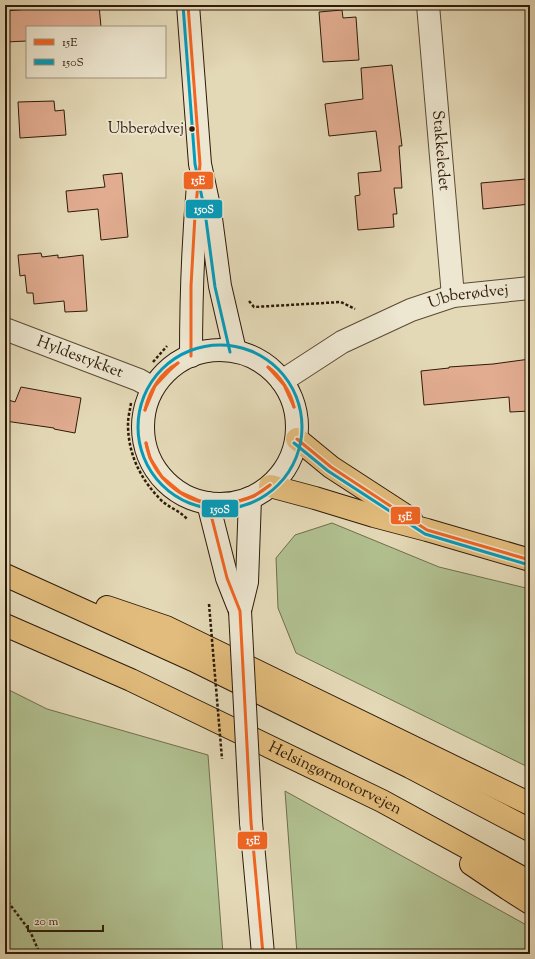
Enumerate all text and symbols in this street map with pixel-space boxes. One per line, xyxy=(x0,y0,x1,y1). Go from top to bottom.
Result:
legend xyxy=(26,26,166,78)
text: 15E xyxy=(62,34,78,52)
text: 150S xyxy=(62,54,84,72)
street label: Stakkeledet xyxy=(426,109,455,192)
place label: Ubberødvej xyxy=(108,119,184,140)
marker: Ubberødvej xyxy=(187,124,197,134)
line badge: 15E xyxy=(183,171,214,190)
text: 15E xyxy=(190,173,205,189)
line badge: 150S xyxy=(185,199,223,219)
text: 150S xyxy=(193,202,214,218)
street label: Ubberødvej xyxy=(425,279,510,315)
street label: Hyldestykket xyxy=(33,331,127,385)
line badge: 150S xyxy=(201,499,239,518)
text: 150S xyxy=(209,502,230,518)
line badge: 15E xyxy=(390,506,421,525)
text: 15E xyxy=(397,509,412,525)
street label: Helsingørmotorvejen xyxy=(264,736,406,821)
line badge: 15E xyxy=(237,831,268,850)
text: 15E xyxy=(245,833,260,849)
scale bar xyxy=(28,907,103,933)
text: 20 m xyxy=(34,913,59,931)

